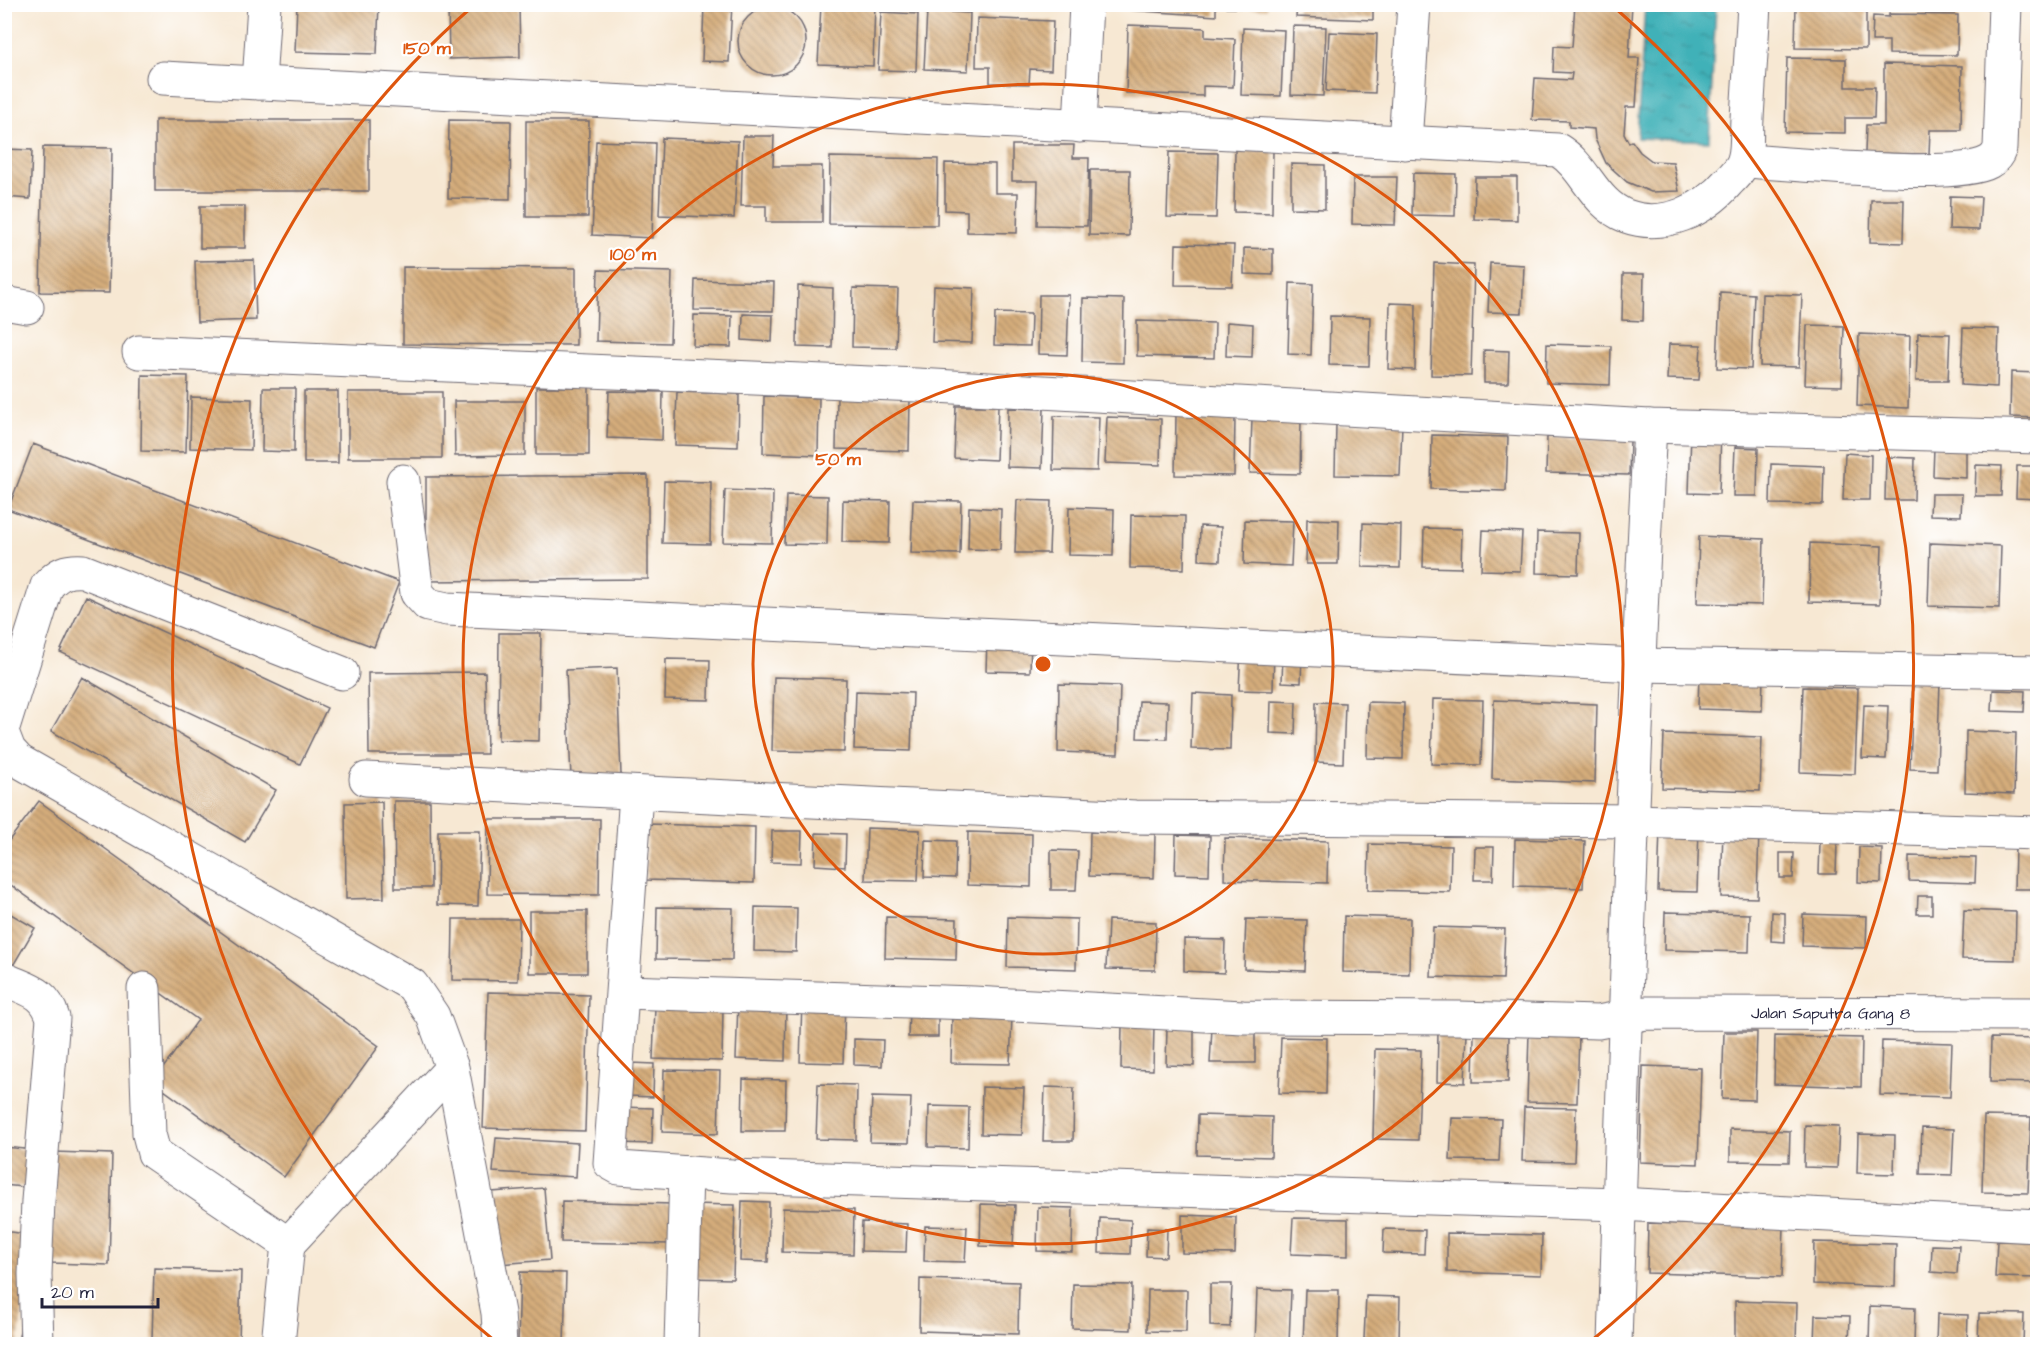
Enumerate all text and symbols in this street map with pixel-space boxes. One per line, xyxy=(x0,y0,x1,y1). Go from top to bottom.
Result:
text: 150 m xyxy=(403,36,452,61)
text: 100 m xyxy=(610,242,657,267)
text: 50 m xyxy=(815,447,862,472)
centre of rings xyxy=(1033,654,1053,674)
street label: Jalan Saputra Gang 8 xyxy=(1751,1002,1910,1026)
scale bar xyxy=(42,1271,158,1309)
text: 20 m xyxy=(51,1280,94,1305)

